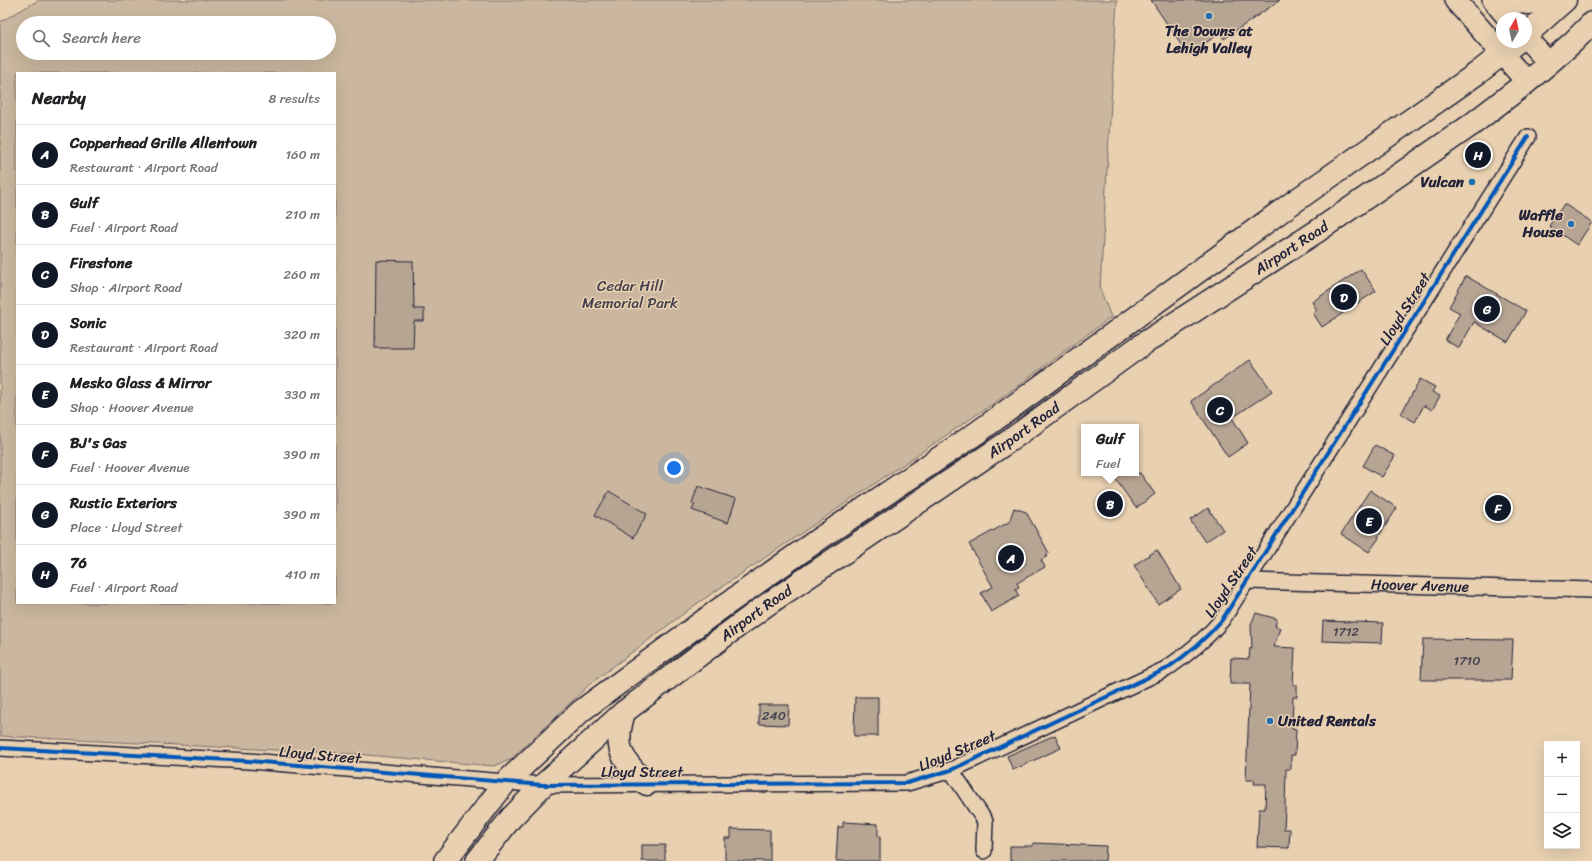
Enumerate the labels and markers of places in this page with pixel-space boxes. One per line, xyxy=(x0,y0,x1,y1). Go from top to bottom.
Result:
marker: The Downs at Lehigh Valley xyxy=(1204,11,1214,21)
place label: The Downs at Lehigh Valley xyxy=(1165,18,1253,61)
pin: H xyxy=(1465,140,1491,170)
place label: Vulcan xyxy=(1421,169,1465,195)
marker: Vulcan xyxy=(1467,177,1477,187)
place label: Waffle House xyxy=(1519,202,1564,245)
marker: Waffle House xyxy=(1566,219,1576,229)
pin: D xyxy=(1331,282,1357,312)
pin: G xyxy=(1474,294,1500,324)
pin: C xyxy=(1207,395,1233,425)
pin: B xyxy=(1097,489,1123,519)
pin: F xyxy=(1485,493,1511,523)
pin: E xyxy=(1356,506,1382,536)
pin: A xyxy=(998,543,1024,573)
place label: United Rentals xyxy=(1278,708,1377,734)
marker: United Rentals xyxy=(1265,716,1275,726)

